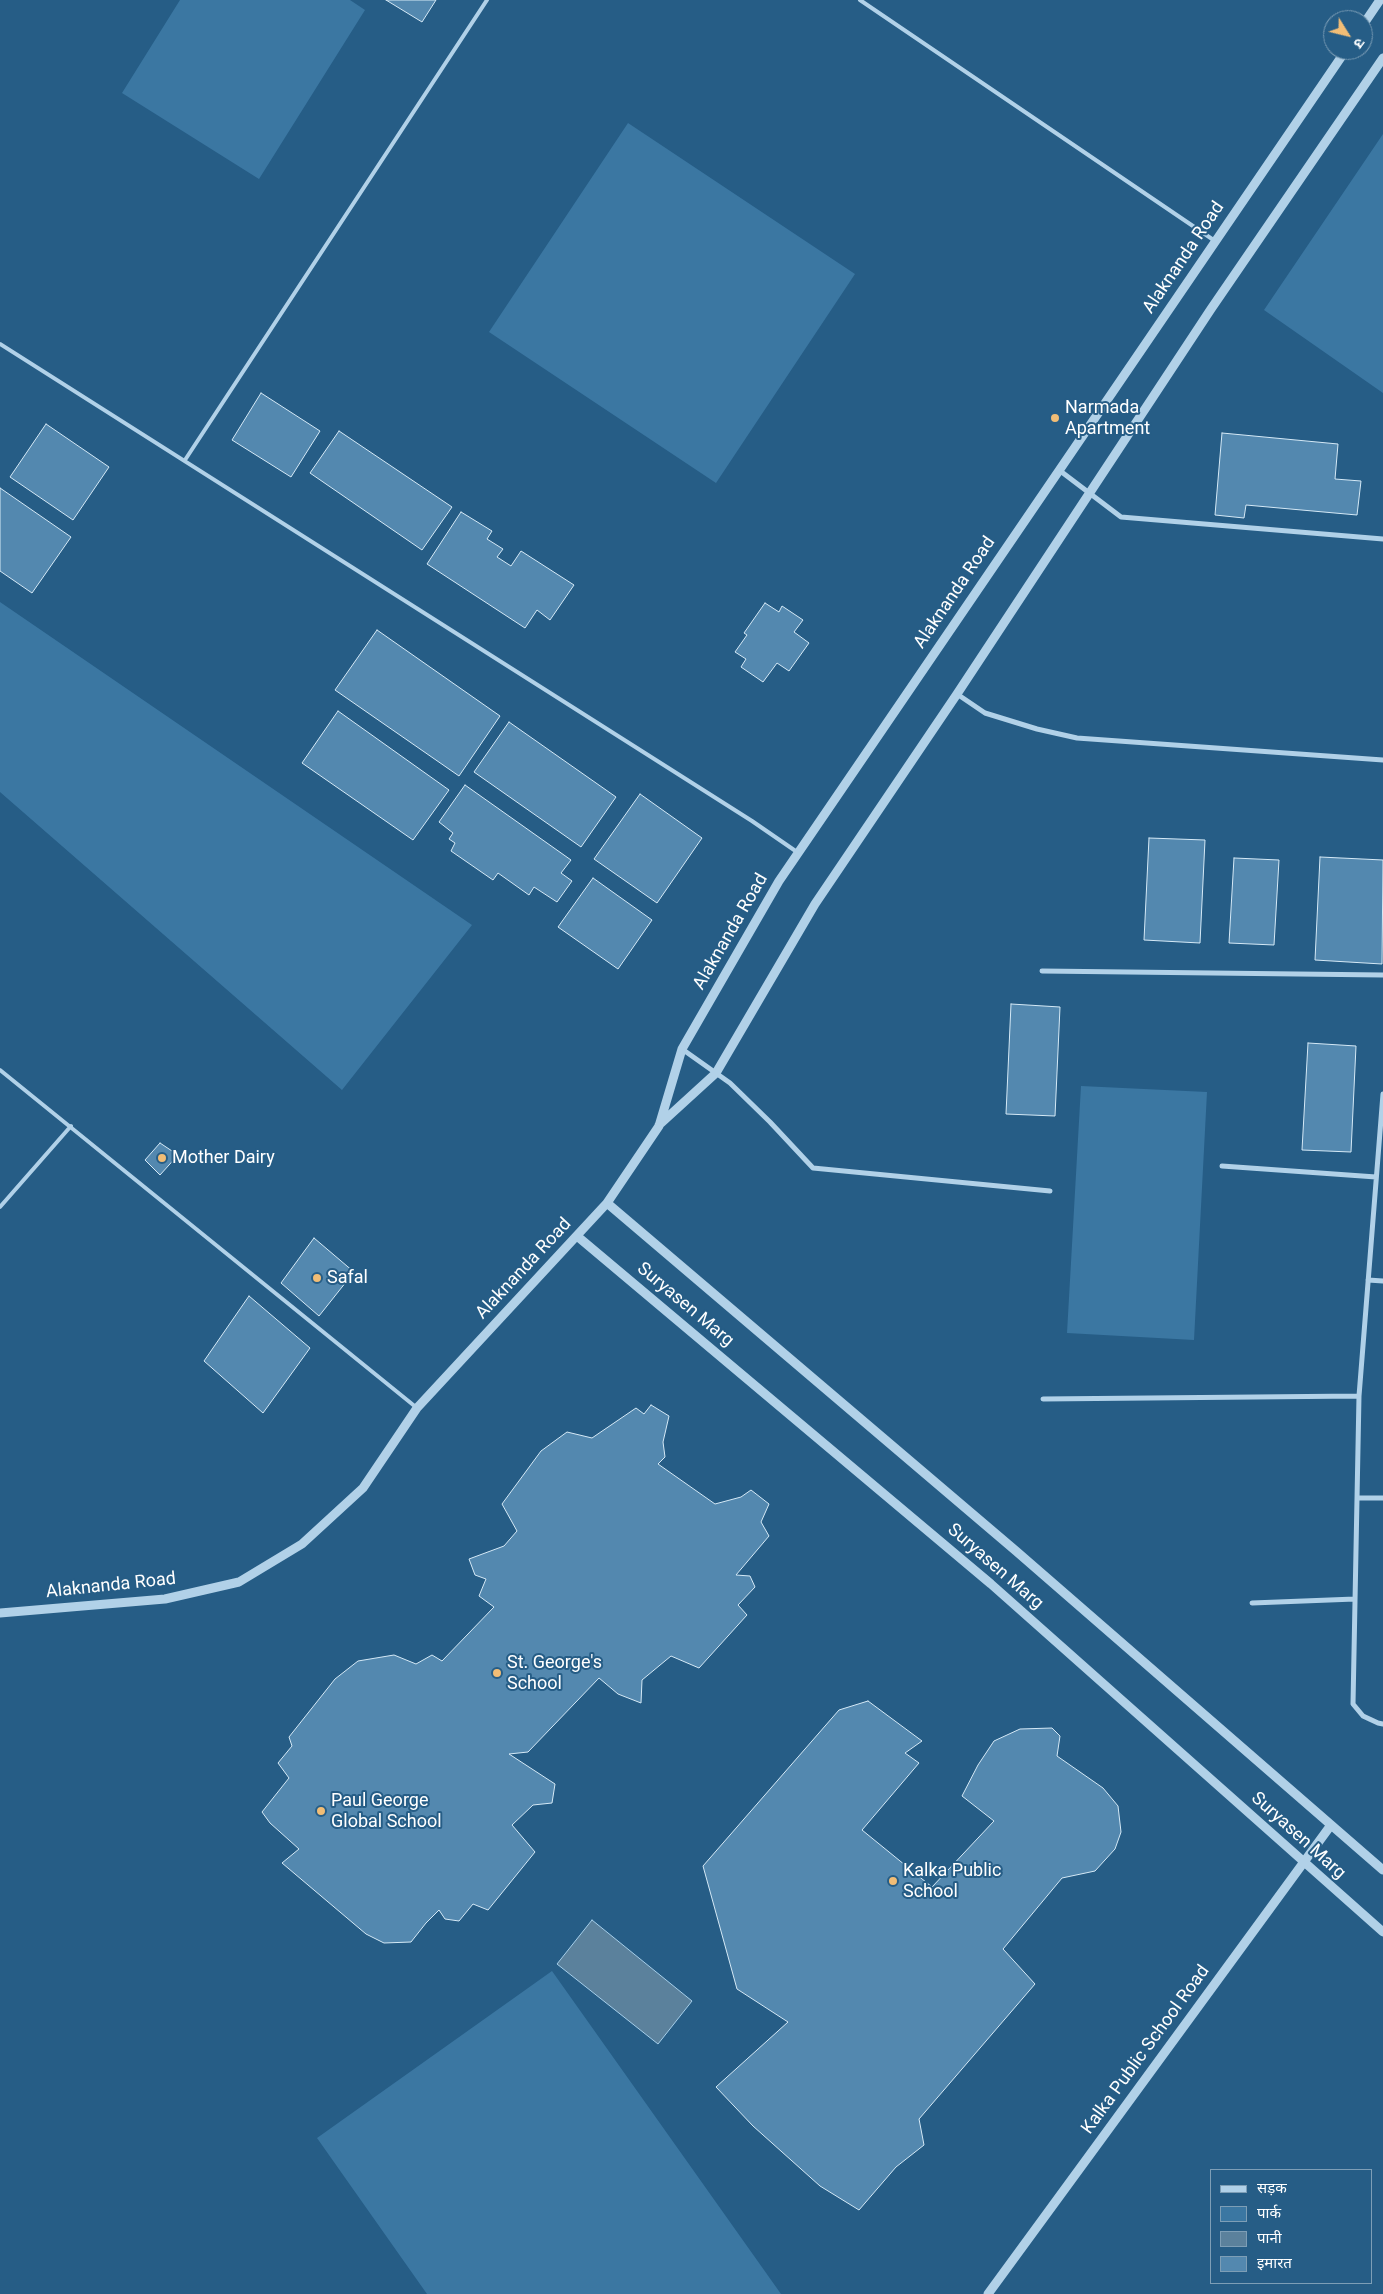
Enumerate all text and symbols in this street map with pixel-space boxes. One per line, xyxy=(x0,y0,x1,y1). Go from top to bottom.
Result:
north arrow xyxy=(1323,10,1373,60)
text: उ xyxy=(1350,35,1368,51)
street label: Alaknanda Road xyxy=(1139,198,1229,318)
place label: Narmada Apartment xyxy=(1065,397,1150,439)
marker: Narmada Apartment xyxy=(1049,412,1061,424)
street label: Alaknanda Road xyxy=(910,533,1000,653)
street label: Alaknanda Road xyxy=(689,870,773,994)
place label: Mother Dairy xyxy=(172,1147,275,1169)
marker: Mother Dairy xyxy=(156,1152,168,1164)
street label: Alaknanda Road xyxy=(472,1214,576,1324)
street label: Suryasen Marg xyxy=(632,1258,738,1352)
place label: Safal xyxy=(327,1267,368,1289)
marker: Safal xyxy=(311,1272,323,1284)
street label: Suryasen Marg xyxy=(943,1520,1047,1614)
street label: Alaknanda Road xyxy=(45,1568,177,1604)
place label: St. George's School xyxy=(507,1652,602,1695)
marker: St. George's School xyxy=(491,1667,503,1679)
street label: Suryasen Marg xyxy=(1246,1788,1350,1884)
place label: Paul George Global School xyxy=(331,1790,442,1832)
marker: Paul George Global School xyxy=(315,1805,327,1817)
place label: Kalka Public School xyxy=(903,1860,1001,1902)
marker: Kalka Public School xyxy=(887,1875,899,1887)
street label: Kalka Public School Road xyxy=(1077,1961,1215,2139)
legend xyxy=(1210,2169,1373,2284)
text: सड़क xyxy=(1257,2179,1287,2197)
text: पार्क xyxy=(1257,2204,1281,2222)
text: पानी xyxy=(1257,2229,1282,2247)
text: इमारत xyxy=(1257,2254,1292,2272)

